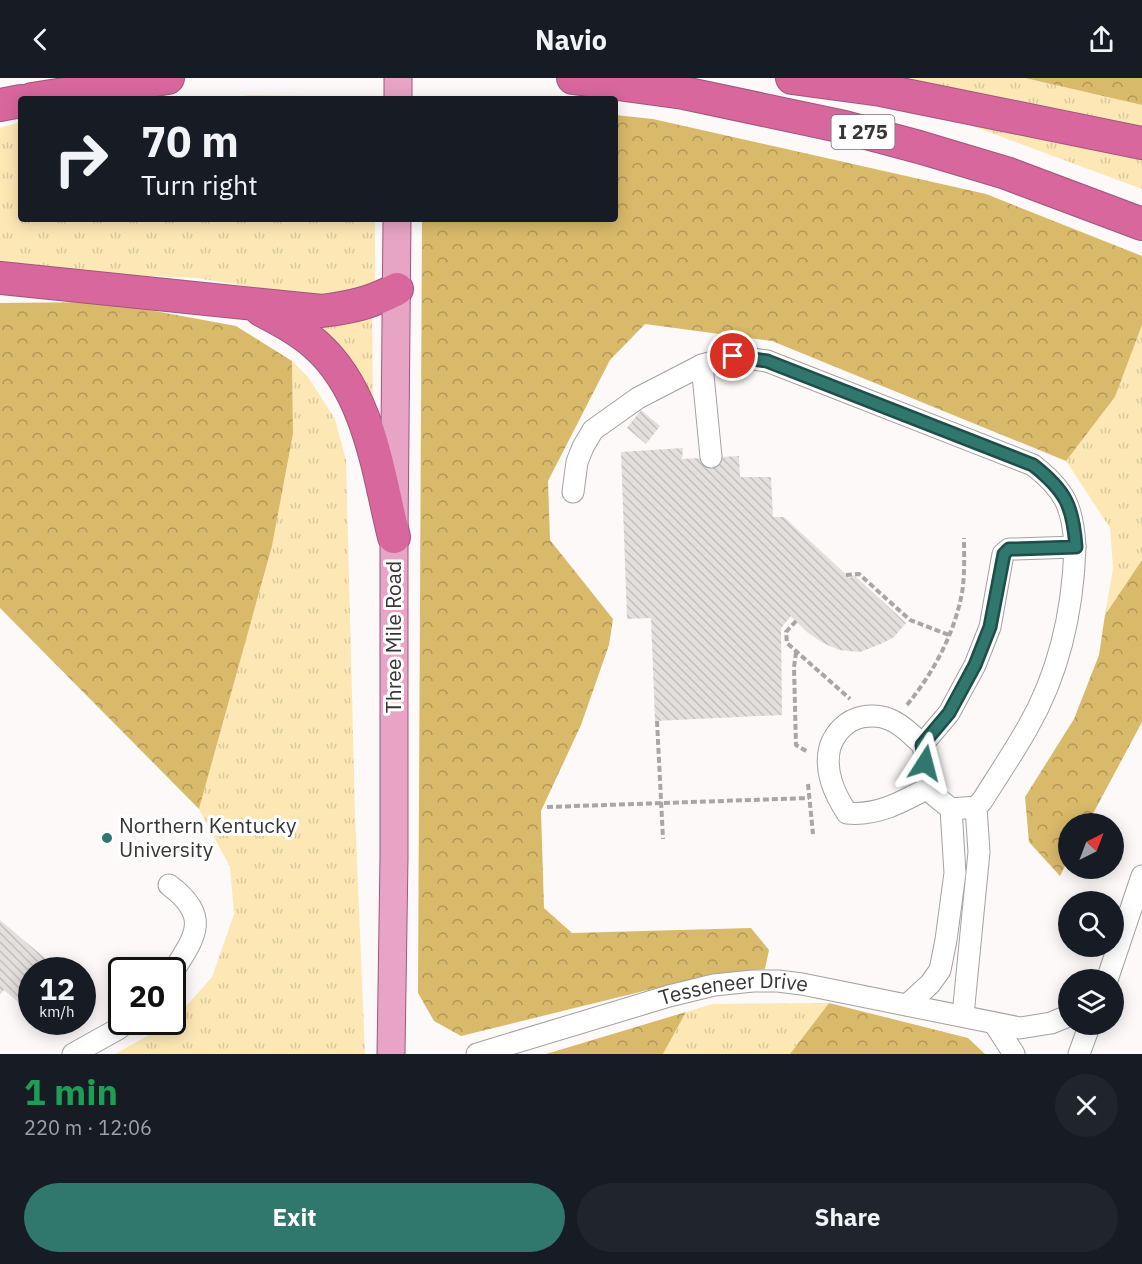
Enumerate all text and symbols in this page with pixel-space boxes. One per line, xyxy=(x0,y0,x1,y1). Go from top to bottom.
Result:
text: Navio xyxy=(535,22,607,57)
icon: back xyxy=(24,23,57,56)
icon: share xyxy=(1085,23,1118,56)
text: 70 m xyxy=(141,114,239,169)
road number: I 275 xyxy=(832,115,894,149)
icon: right xyxy=(42,120,120,198)
text: Turn right xyxy=(141,167,258,202)
pin xyxy=(707,330,758,381)
icon: arrive xyxy=(716,339,749,372)
street label: Three Mile Road xyxy=(379,561,407,713)
position arrow xyxy=(893,731,957,795)
place label: Northern Kentucky University xyxy=(119,811,297,863)
north arrow xyxy=(1058,813,1124,879)
map controls xyxy=(1058,813,1124,1035)
marker: Northern Kentucky University xyxy=(100,831,114,845)
button: search xyxy=(1058,891,1124,957)
speed limit sign: 20 xyxy=(108,957,186,1035)
street label: Tesseneer Drive xyxy=(655,966,811,1011)
text: 12 xyxy=(39,969,75,1008)
button: layers xyxy=(1058,969,1124,1035)
text: km/h xyxy=(39,1002,75,1021)
text: 1 min xyxy=(24,1068,118,1115)
button: close xyxy=(1055,1074,1118,1137)
text: 220 m · 12:06 xyxy=(24,1114,152,1141)
button: Exit xyxy=(24,1183,565,1252)
button: Share xyxy=(577,1183,1118,1252)

